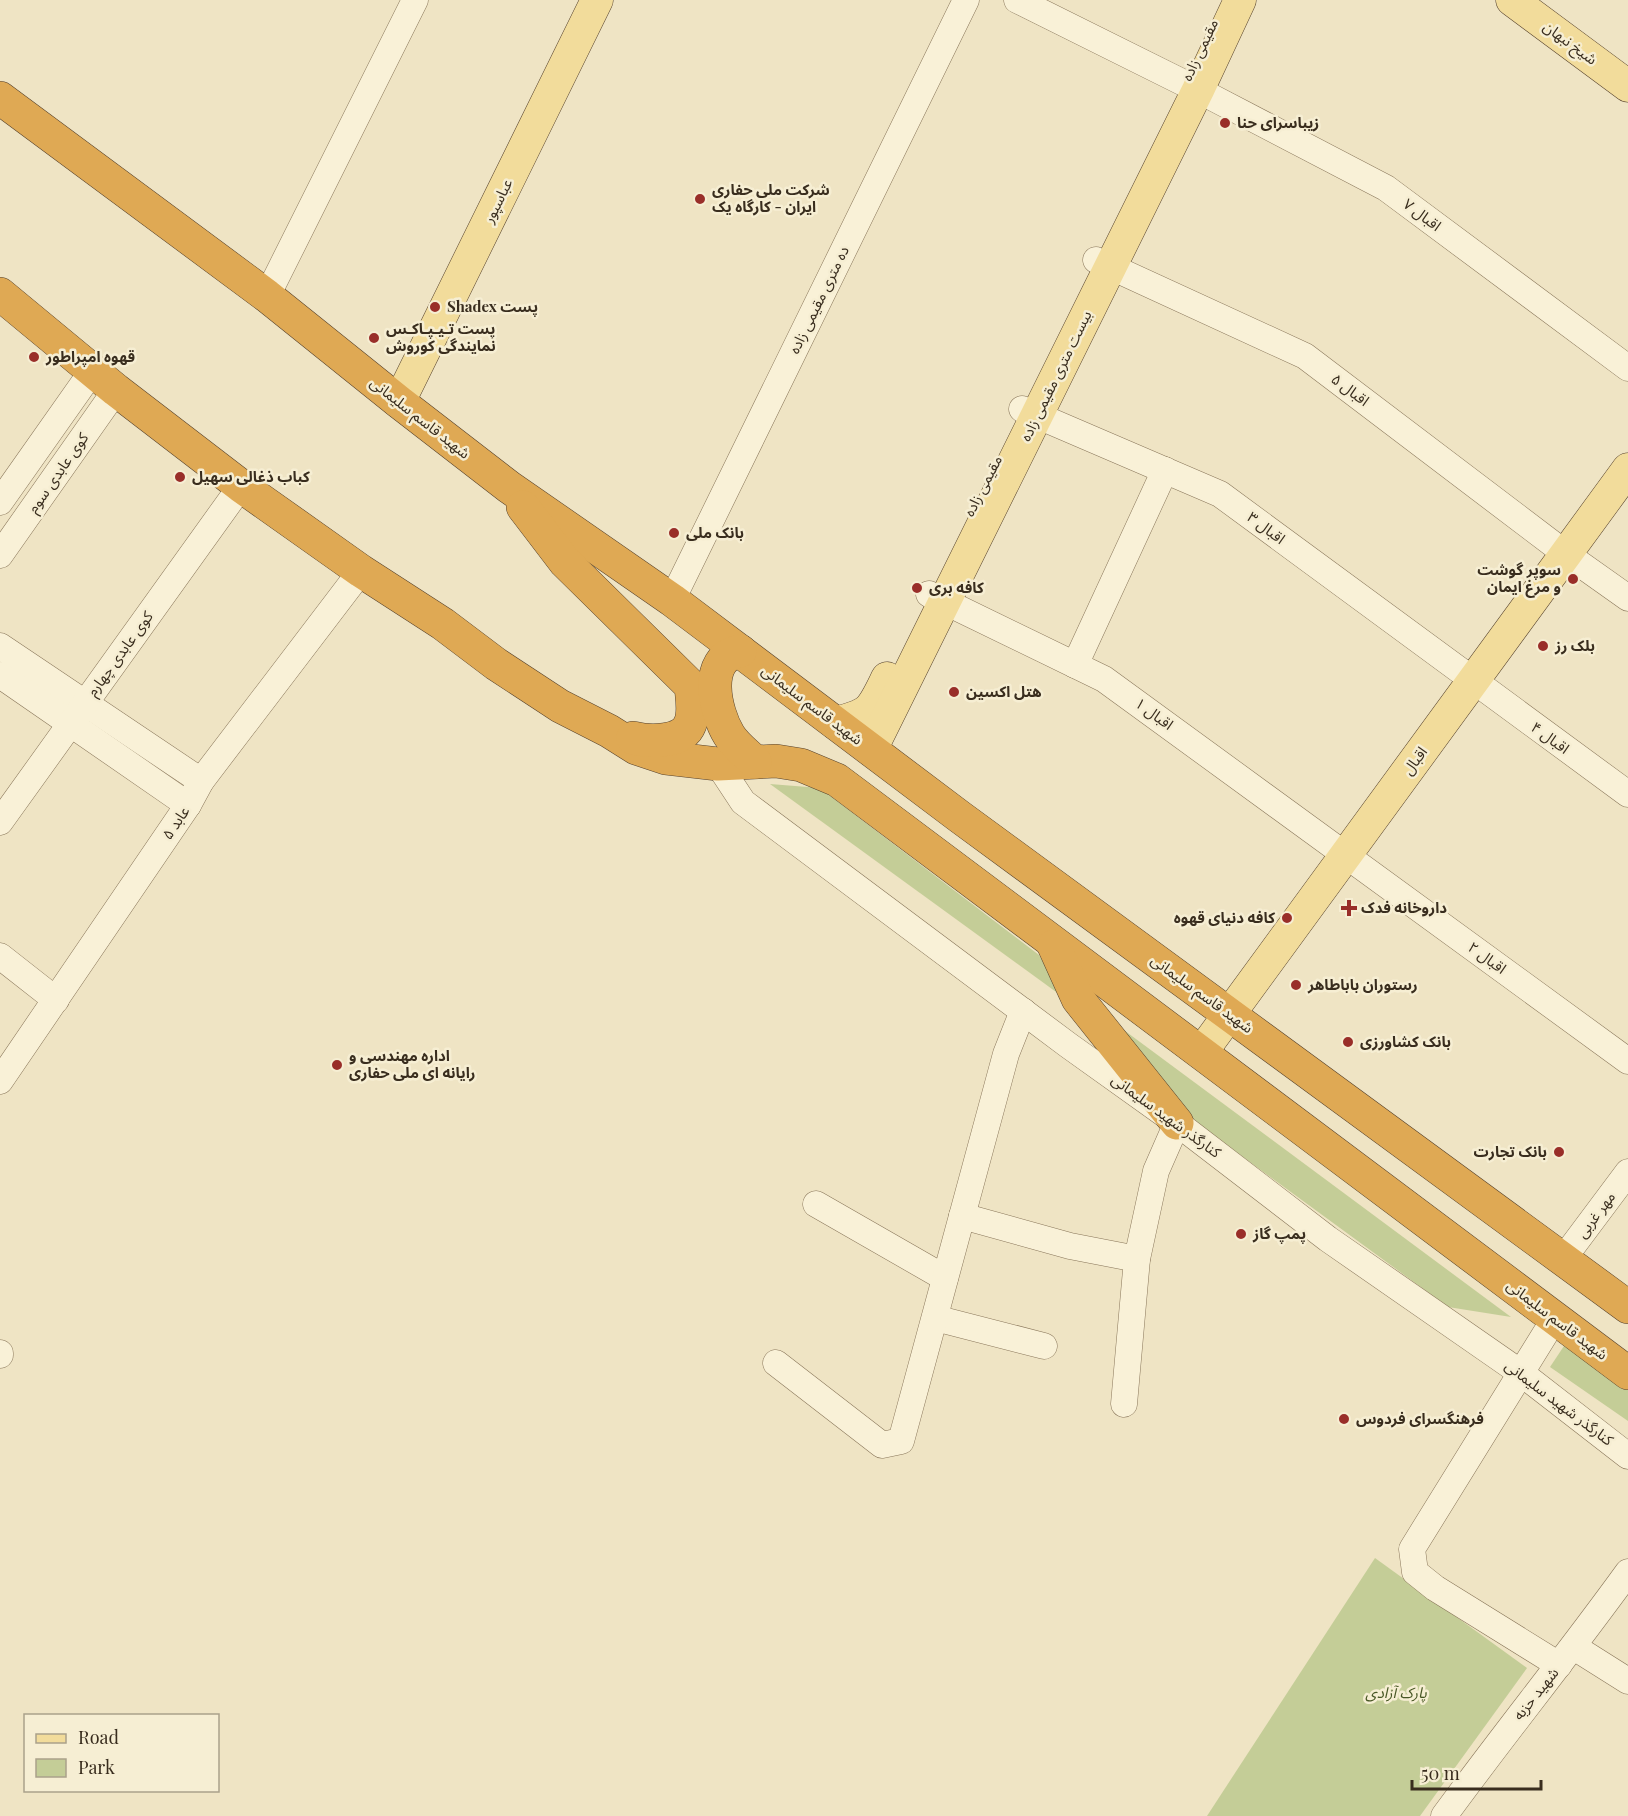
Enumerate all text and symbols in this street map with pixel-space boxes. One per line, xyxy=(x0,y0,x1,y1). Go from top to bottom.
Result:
street label: مقیمی زاده xyxy=(1176,15,1222,84)
street label: شیخ نبهان xyxy=(1538,16,1602,71)
place label: زیباسرای حنا xyxy=(1237,112,1319,132)
marker: زیباسرای حنا xyxy=(1218,116,1232,130)
street label: عباسپور xyxy=(477,175,518,227)
place label: شرکت ملی حفاری ایران - کارگاه یک xyxy=(712,179,830,216)
marker: شرکت ملی حفاری ایران - کارگاه یک xyxy=(693,192,707,206)
street label: اقبال ۷ xyxy=(1400,193,1446,235)
street label: ده متری مقیمی زاده xyxy=(783,242,853,357)
place label: Shadex پست xyxy=(447,296,538,317)
marker: Shadex پست xyxy=(428,300,442,314)
street label: بیست متری مقیمی زاده xyxy=(1015,307,1096,444)
place label: پست تـیـپـاکـس نمایندگی کوروش xyxy=(386,318,496,355)
marker: پست تـیـپـاکـس نمایندگی کوروش xyxy=(367,331,381,345)
place label: قهوه امپراطور xyxy=(45,346,135,367)
marker: قهوه امپراطور xyxy=(27,350,41,364)
street label: اقبال ۵ xyxy=(1328,368,1374,410)
street label: شهید قاسم سلیمانی xyxy=(365,372,475,464)
street label: کوی عابدی سوم xyxy=(22,428,94,518)
street label: مقیمی زاده xyxy=(958,451,1006,520)
place label: کباب ذغالی سهیل xyxy=(192,466,310,486)
marker: کباب ذغالی سهیل xyxy=(173,470,187,484)
street label: اقبال ۳ xyxy=(1244,506,1290,548)
place label: بانک ملی xyxy=(686,522,744,542)
marker: بانک ملی xyxy=(667,526,681,540)
place label: سوپر گوشت و مرغ ایمان xyxy=(1477,559,1561,598)
marker: سوپر گوشت و مرغ ایمان xyxy=(1566,572,1580,586)
place label: کافه بری xyxy=(929,577,984,597)
marker: کافه بری xyxy=(910,581,924,595)
street label: کوی عابدی چهارم xyxy=(82,606,159,701)
place label: بلک رز xyxy=(1554,635,1595,655)
marker: بلک رز xyxy=(1536,639,1550,653)
street label: شهید قاسم سلیمانی xyxy=(757,660,867,751)
place label: هتل اکسین xyxy=(966,681,1042,701)
marker: هتل اکسین xyxy=(947,685,961,699)
street label: اقبال ۱ xyxy=(1131,693,1178,734)
street label: اقبال ۴ xyxy=(1527,717,1574,758)
street label: اقبال xyxy=(1397,742,1431,779)
street label: عابد ۵ xyxy=(157,801,194,843)
place label: داروخانه فدک xyxy=(1361,897,1447,917)
marker: داروخانه فدک xyxy=(1342,901,1356,915)
place label: کافه دنیای قهوه xyxy=(1174,907,1275,927)
marker: کافه دنیای قهوه xyxy=(1280,911,1294,925)
street label: اقبال ۲ xyxy=(1464,937,1511,978)
street label: شهید قاسم سلیمانی xyxy=(1146,949,1258,1039)
place label: رستوران باباطاهر xyxy=(1307,974,1418,994)
marker: رستوران باباطاهر xyxy=(1289,978,1303,992)
place label: بانک کشاورزی xyxy=(1360,1031,1451,1051)
marker: بانک کشاورزی xyxy=(1341,1035,1355,1049)
place label: اداره مهندسی و رایانه ای ملی حفاری xyxy=(349,1045,475,1082)
marker: اداره مهندسی و رایانه ای ملی حفاری xyxy=(330,1058,344,1072)
street label: کنارگذر شهید سلیمانی xyxy=(1108,1069,1226,1162)
place label: بانک تجارت xyxy=(1473,1141,1547,1161)
marker: بانک تجارت xyxy=(1552,1145,1566,1159)
street label: مهر غربی xyxy=(1571,1187,1619,1242)
place label: پمپ گاز xyxy=(1252,1223,1306,1244)
marker: پمپ گاز xyxy=(1234,1227,1248,1241)
street label: شهید قاسم سلیمانی xyxy=(1502,1275,1612,1366)
street label: کنارگذر شهید سلیمانی xyxy=(1501,1355,1618,1450)
place label: فرهنگسرای فردوس xyxy=(1356,1408,1484,1428)
marker: فرهنگسرای فردوس xyxy=(1337,1412,1351,1426)
street label: شهید حزبه xyxy=(1508,1663,1563,1724)
park label: پارک آزادی xyxy=(1365,1682,1427,1703)
legend xyxy=(24,1714,219,1792)
text: Road xyxy=(78,1725,119,1749)
scale bar xyxy=(1412,1753,1541,1791)
text: Park xyxy=(78,1755,115,1779)
text: 50 m xyxy=(1421,1761,1460,1785)

